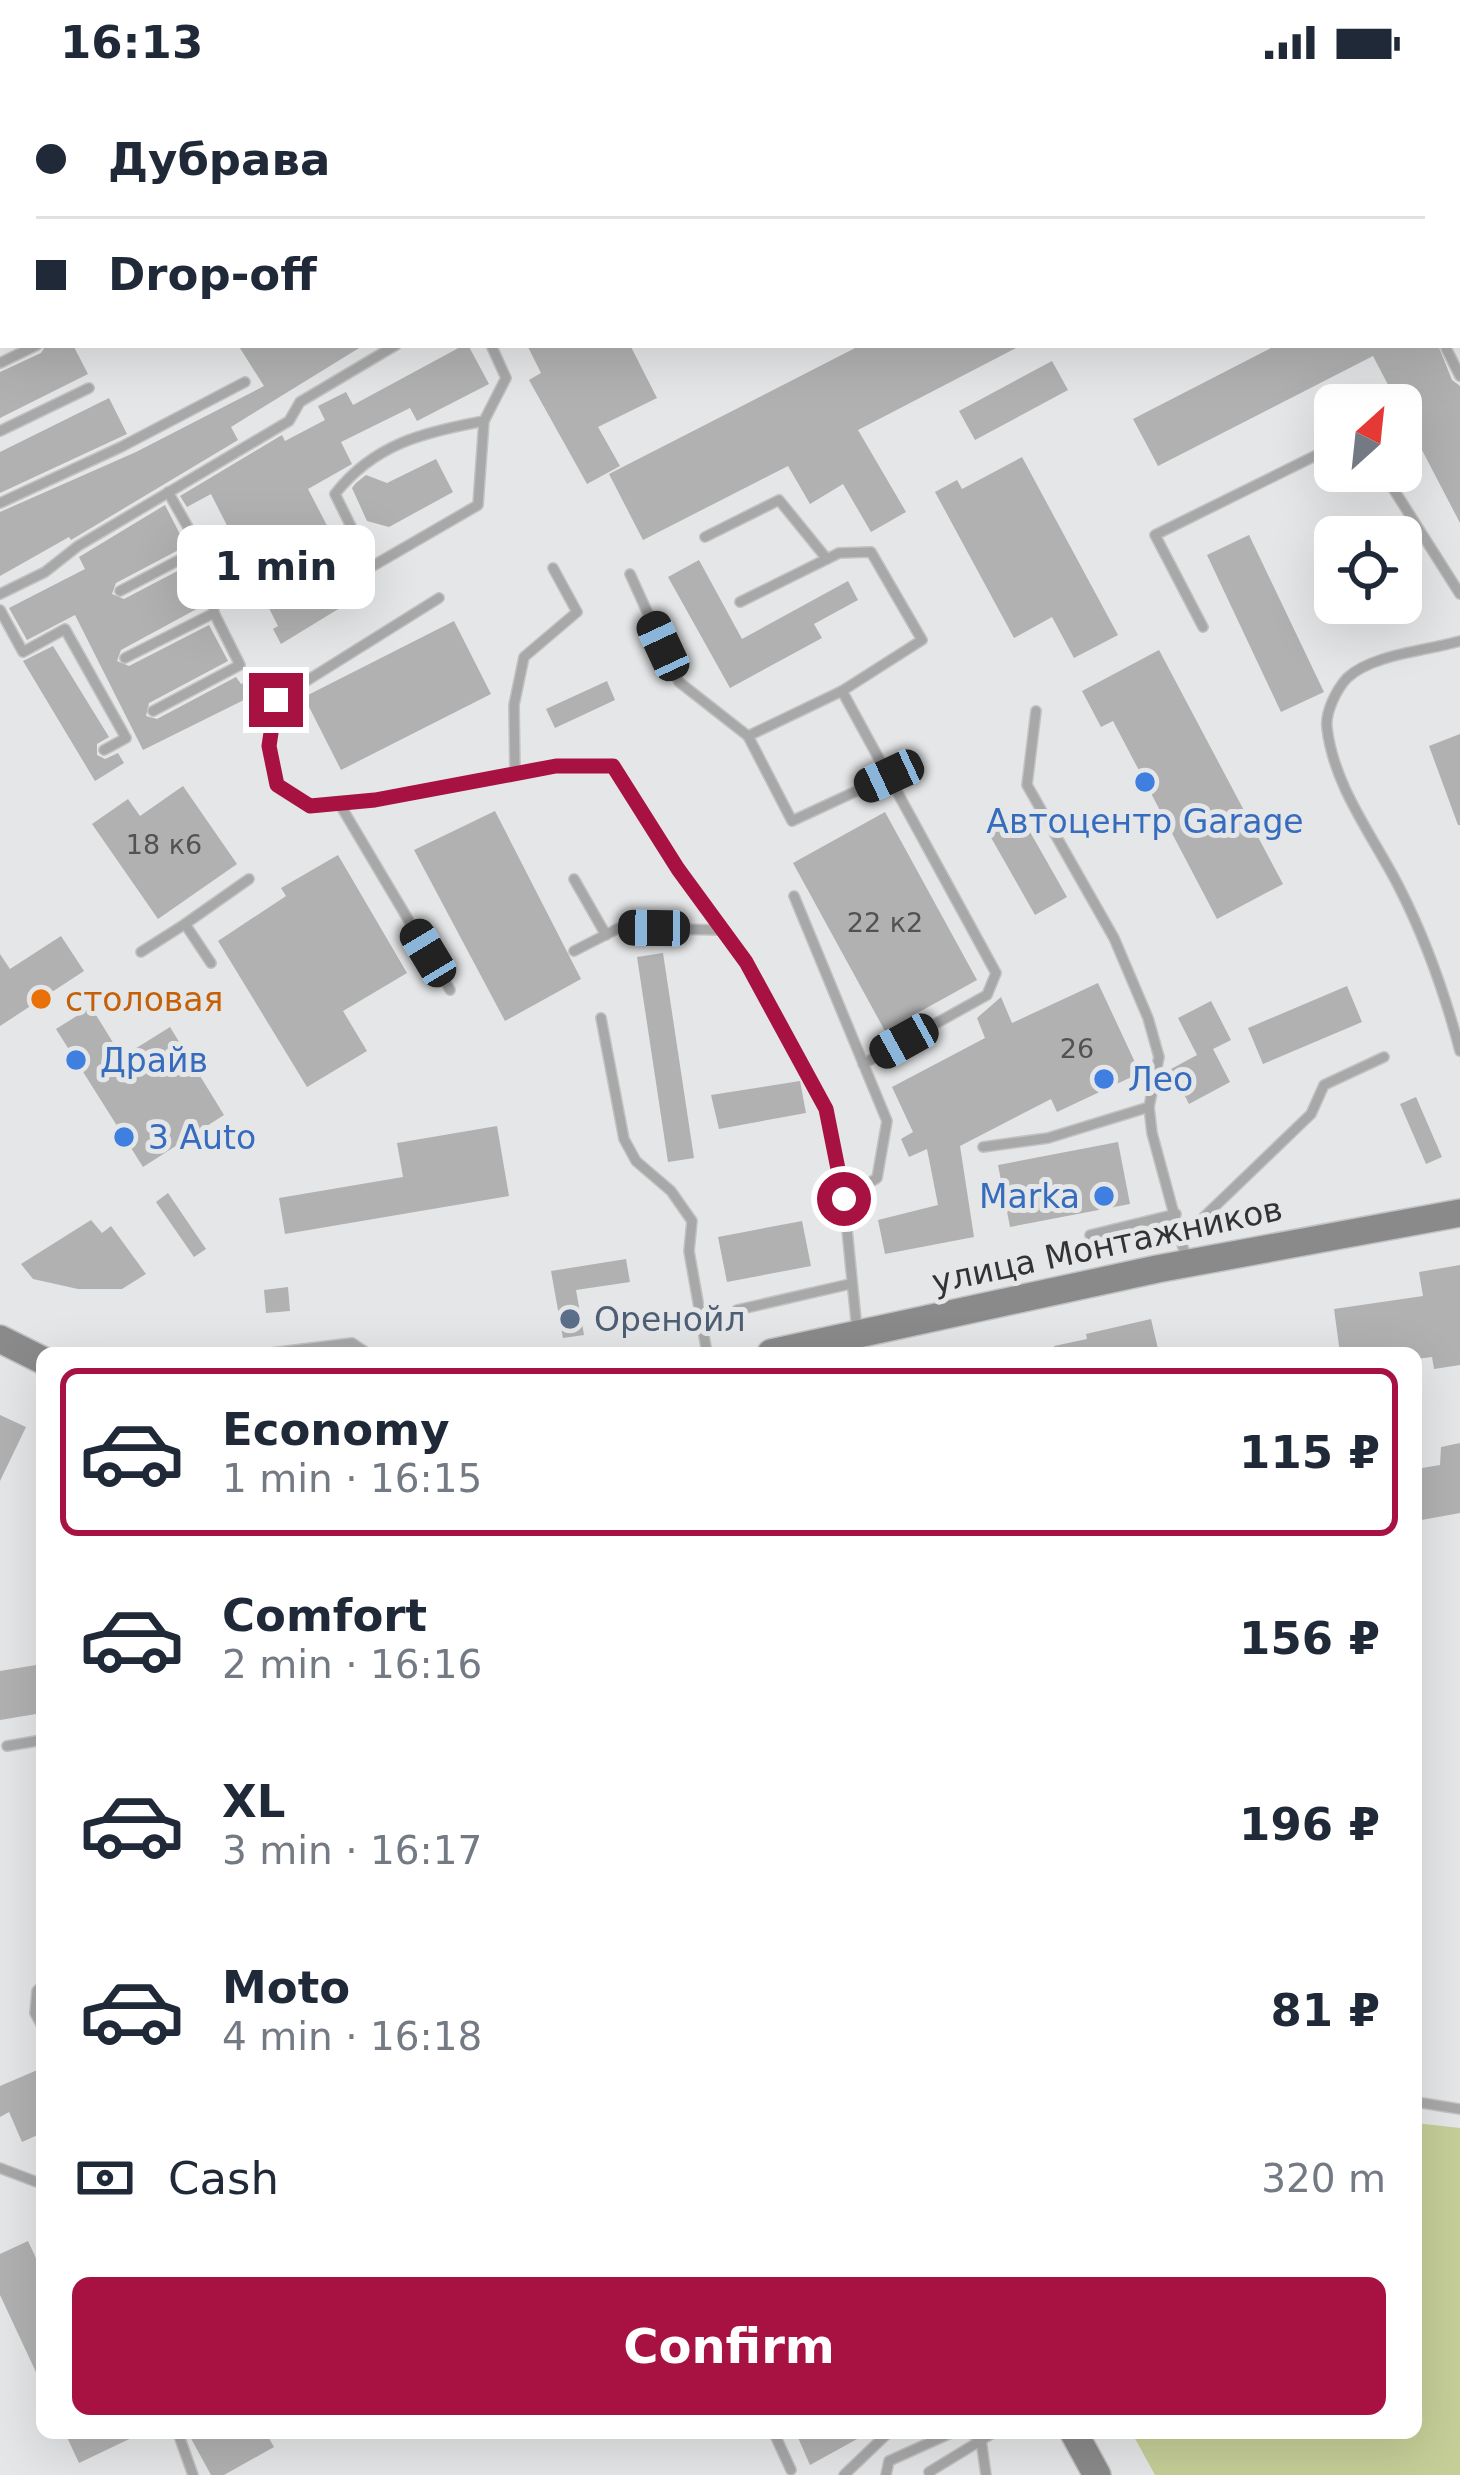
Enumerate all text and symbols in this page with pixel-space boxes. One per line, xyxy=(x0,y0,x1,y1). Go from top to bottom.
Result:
text: 16:13 xyxy=(60,16,203,69)
text: Дубрава xyxy=(108,133,330,186)
text: Drop-off xyxy=(108,248,317,301)
north arrow xyxy=(1314,384,1422,492)
map controls xyxy=(1314,384,1422,624)
button: locate xyxy=(1314,516,1422,624)
callout: 1 min xyxy=(177,526,375,610)
text: 1 min xyxy=(215,544,337,589)
car xyxy=(631,606,695,686)
route end xyxy=(249,673,303,727)
car xyxy=(849,744,929,808)
marker: Автоцентр Garage xyxy=(1132,769,1158,795)
place label: Автоцентр Garage xyxy=(986,802,1304,841)
house number: 18 к6 xyxy=(126,829,202,860)
house number: 22 к2 xyxy=(847,907,923,938)
car xyxy=(618,909,690,947)
car xyxy=(394,913,462,993)
place label: столовая xyxy=(65,980,223,1019)
marker: столовая xyxy=(28,986,54,1012)
car xyxy=(864,1008,944,1074)
house number: 26 xyxy=(1060,1033,1094,1064)
place label: Драйв xyxy=(100,1041,208,1080)
marker: Драйв xyxy=(63,1047,89,1073)
place label: Лео xyxy=(1128,1060,1193,1099)
marker: Лео xyxy=(1091,1066,1117,1092)
place label: 3 Auto xyxy=(148,1118,256,1157)
marker: 3 Auto xyxy=(111,1124,137,1150)
route start xyxy=(817,1172,871,1226)
place label: Marka xyxy=(979,1177,1080,1216)
marker: Marka xyxy=(1091,1183,1117,1209)
street label: улица Монтажников xyxy=(928,1189,1286,1301)
place label: Оренойл xyxy=(594,1300,746,1339)
marker: Оренойл xyxy=(557,1306,583,1332)
icon: car xyxy=(78,1398,186,1506)
text: Economy xyxy=(222,1403,450,1456)
text: 115 ₽ xyxy=(1239,1426,1380,1479)
text: 1 min · 16:15 xyxy=(222,1456,482,1501)
icon: car xyxy=(78,1584,186,1692)
text: Comfort xyxy=(222,1589,427,1642)
text: 156 ₽ xyxy=(1239,1612,1380,1665)
text: 2 min · 16:16 xyxy=(222,1642,482,1687)
icon: car xyxy=(78,1770,186,1878)
text: XL xyxy=(222,1775,285,1828)
text: 196 ₽ xyxy=(1239,1798,1380,1851)
text: 3 min · 16:17 xyxy=(222,1828,482,1873)
icon: car xyxy=(78,1956,186,2064)
text: Moto xyxy=(222,1961,350,2014)
text: 81 ₽ xyxy=(1270,1984,1380,2037)
text: 4 min · 16:18 xyxy=(222,2014,482,2059)
icon: cash xyxy=(72,2145,138,2211)
text: Cash xyxy=(168,2152,279,2205)
text: 320 m xyxy=(1261,2156,1386,2201)
button: Confirm xyxy=(72,2277,1386,2415)

